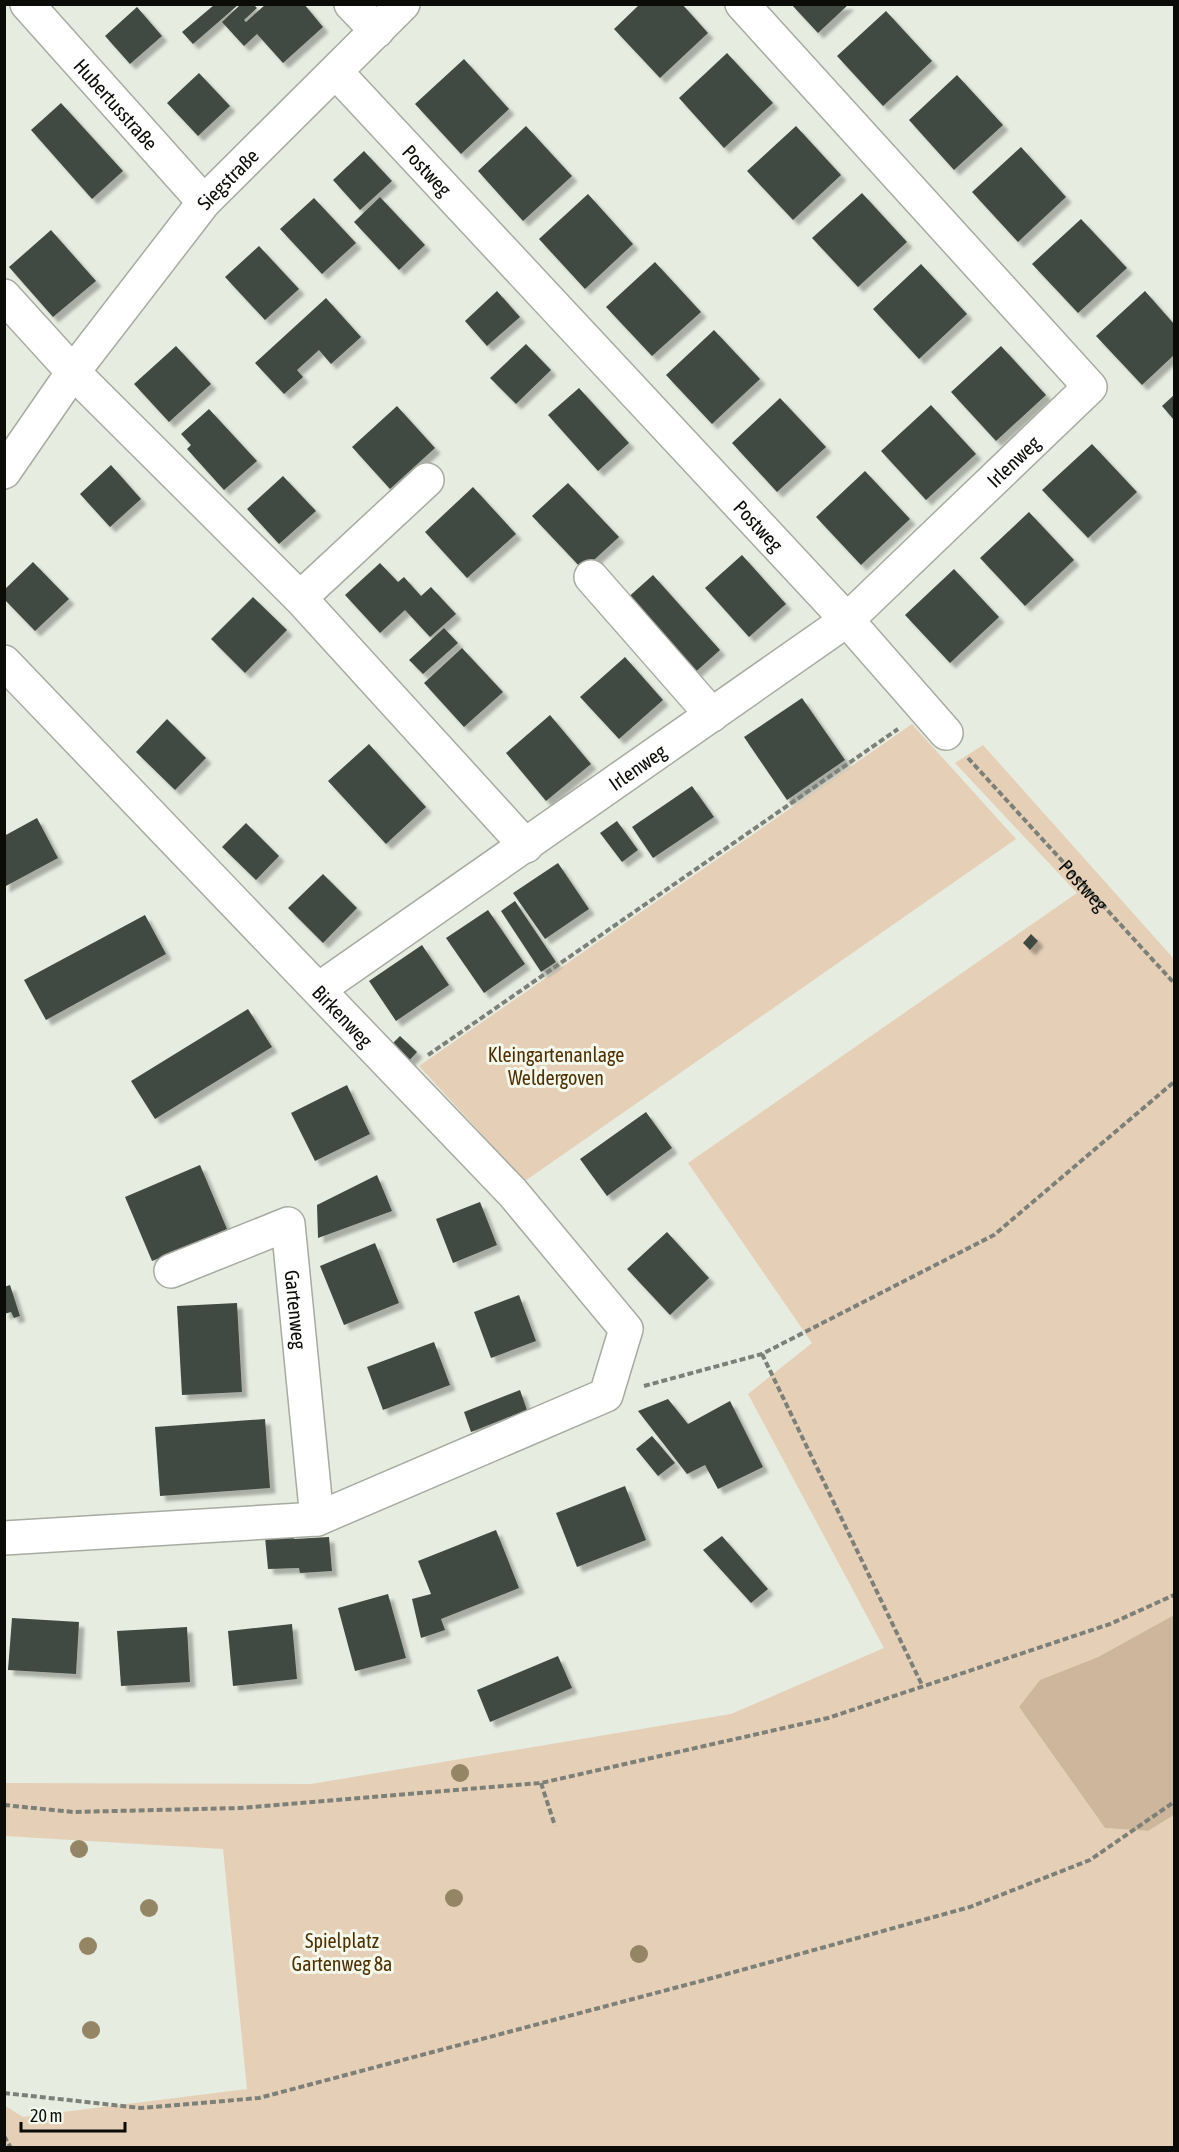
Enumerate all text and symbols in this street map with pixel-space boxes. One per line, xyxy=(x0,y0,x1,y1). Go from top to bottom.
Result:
street label: Hubertusstraße xyxy=(70,54,163,154)
street label: Postweg xyxy=(398,140,457,201)
street label: Siegstraße xyxy=(192,144,263,213)
street label: Irlenweg xyxy=(982,430,1044,492)
street label: Postweg xyxy=(730,495,788,556)
street label: Irlenweg xyxy=(604,739,670,795)
street label: Postweg xyxy=(1055,854,1114,916)
street label: Birkenweg xyxy=(308,980,378,1052)
park label: Kleingartenanlage Weldergoven xyxy=(488,1043,624,1089)
street label: Gartenweg xyxy=(281,1269,312,1351)
park label: Spielplatz Gartenweg 8a xyxy=(292,1929,392,1975)
scale bar xyxy=(21,2095,124,2133)
text: 20 m xyxy=(30,2105,62,2126)

